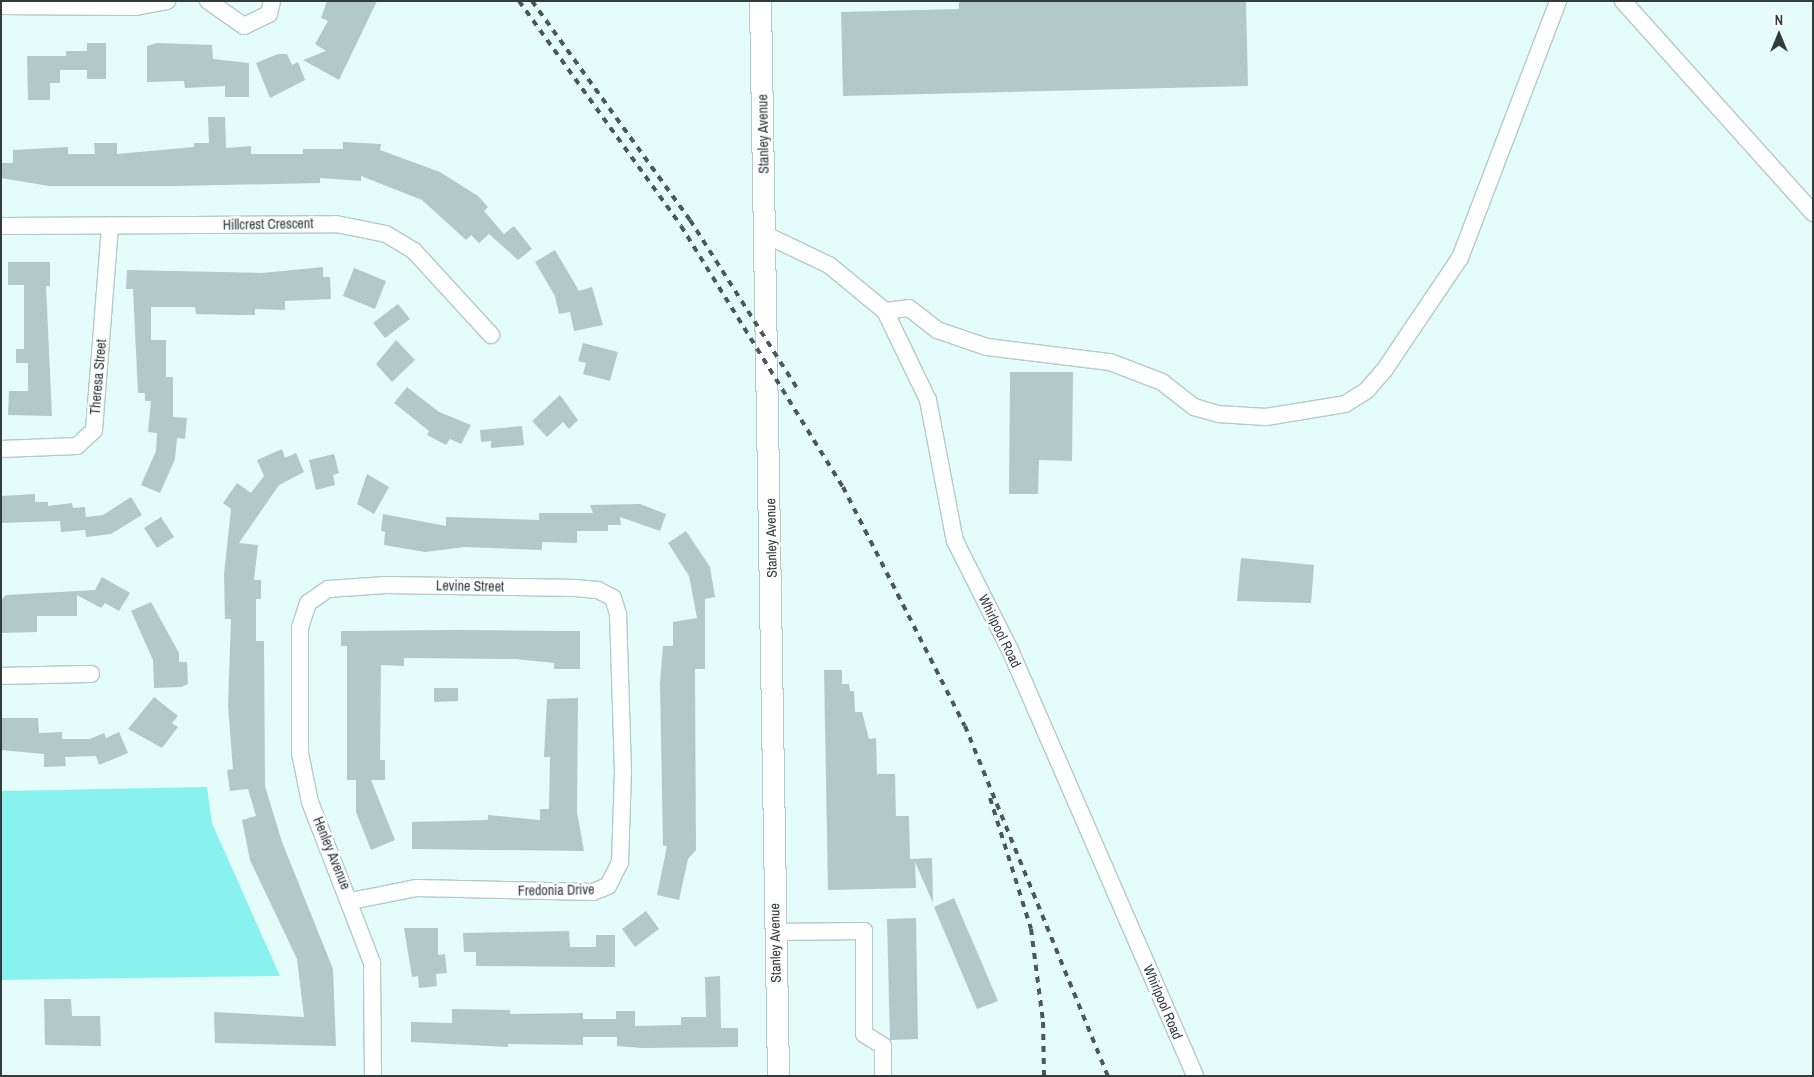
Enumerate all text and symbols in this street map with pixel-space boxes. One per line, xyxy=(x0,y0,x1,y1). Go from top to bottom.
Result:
north arrow xyxy=(1754,10,1804,60)
text: N xyxy=(1775,11,1783,29)
street label: Stanley Avenue xyxy=(754,94,772,174)
street label: Hillcrest Crescent xyxy=(223,215,313,233)
street label: Theresa Street xyxy=(86,338,110,416)
street label: Stanley Avenue xyxy=(762,498,780,578)
street label: Levine Street xyxy=(436,577,504,595)
street label: Whirlpool Road xyxy=(975,592,1025,670)
street label: Henley Avenue xyxy=(310,814,354,892)
street label: Fredonia Drive xyxy=(518,881,594,899)
street label: Stanley Avenue xyxy=(766,903,784,983)
street label: Whirlpool Road xyxy=(1140,962,1186,1042)

